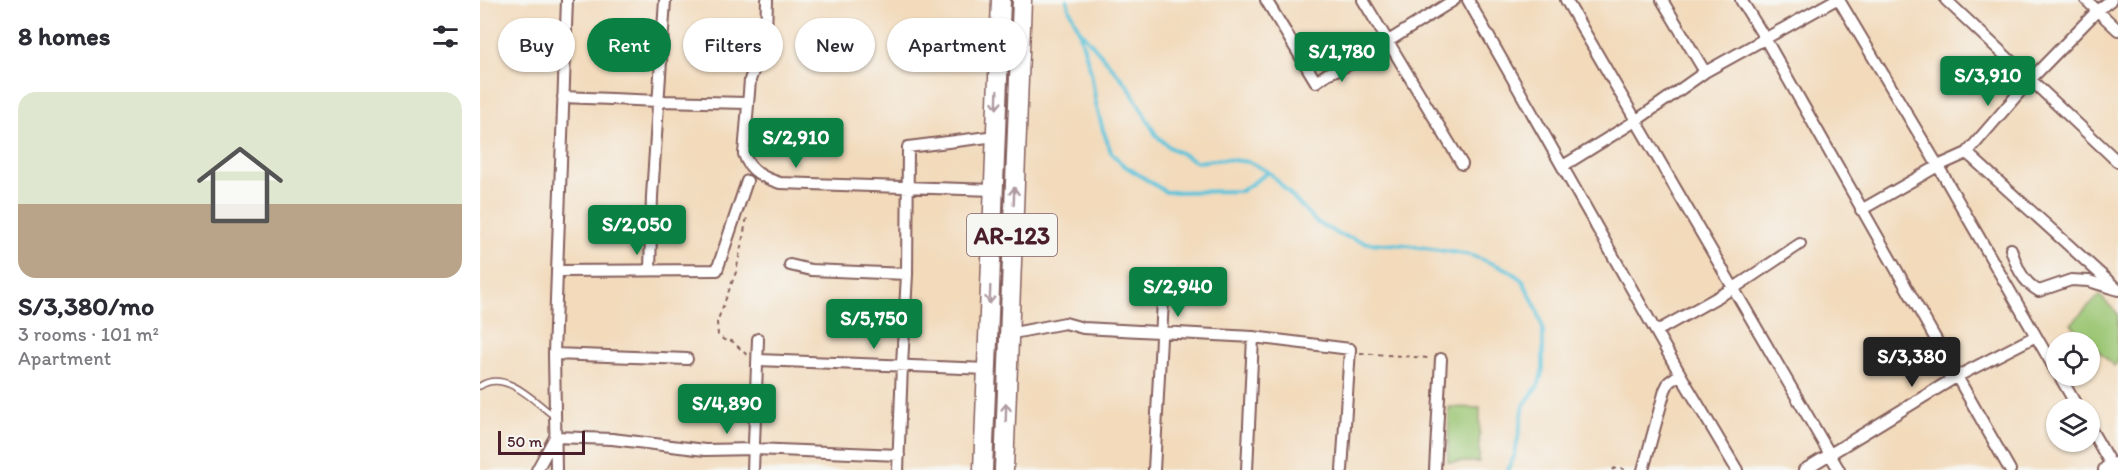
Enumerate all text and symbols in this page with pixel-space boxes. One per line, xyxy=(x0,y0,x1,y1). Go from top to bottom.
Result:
chip: Buy xyxy=(498,18,575,72)
chip: Rent xyxy=(587,18,671,72)
chip: Filters xyxy=(683,18,783,72)
chip: New xyxy=(795,18,875,72)
chip: Apartment xyxy=(887,18,1027,72)
text: 8 homes xyxy=(18,20,110,52)
icon: filters xyxy=(429,20,462,53)
pin: S/1,780 xyxy=(1287,32,1397,83)
text: S/1,780 xyxy=(1309,39,1375,63)
pin: S/3,910 xyxy=(1933,56,2043,107)
text: S/3,910 xyxy=(1954,63,2022,87)
one-way arrow xyxy=(991,90,1003,110)
pin: S/2,910 xyxy=(741,118,851,169)
text: S/2,910 xyxy=(763,125,829,149)
icon: home xyxy=(186,131,294,239)
one-way arrow xyxy=(1008,186,1020,206)
pin: S/2,050 xyxy=(582,205,692,256)
text: S/2,050 xyxy=(602,212,672,236)
road number: AR-123 xyxy=(967,214,1057,256)
pin: S/2,940 xyxy=(1123,267,1233,318)
text: S/2,940 xyxy=(1143,274,1213,298)
one-way arrow xyxy=(985,285,996,305)
text: S/3,380/mo xyxy=(18,290,154,322)
pin: S/5,750 xyxy=(819,299,929,350)
text: S/5,750 xyxy=(840,306,908,330)
text: 3 rooms · 101 m² xyxy=(18,322,159,346)
map controls xyxy=(2046,332,2100,452)
button: locate xyxy=(2046,332,2100,386)
pin: S/3,380 xyxy=(1857,337,1967,388)
text: S/3,380 xyxy=(1877,344,1947,368)
text: Apartment xyxy=(18,346,111,370)
pin: S/4,890 xyxy=(672,384,782,435)
text: S/4,890 xyxy=(692,391,762,415)
button: layers xyxy=(2046,398,2100,452)
one-way arrow xyxy=(1000,402,1011,422)
scale bar xyxy=(498,428,585,456)
text: 50 m xyxy=(507,432,542,451)

